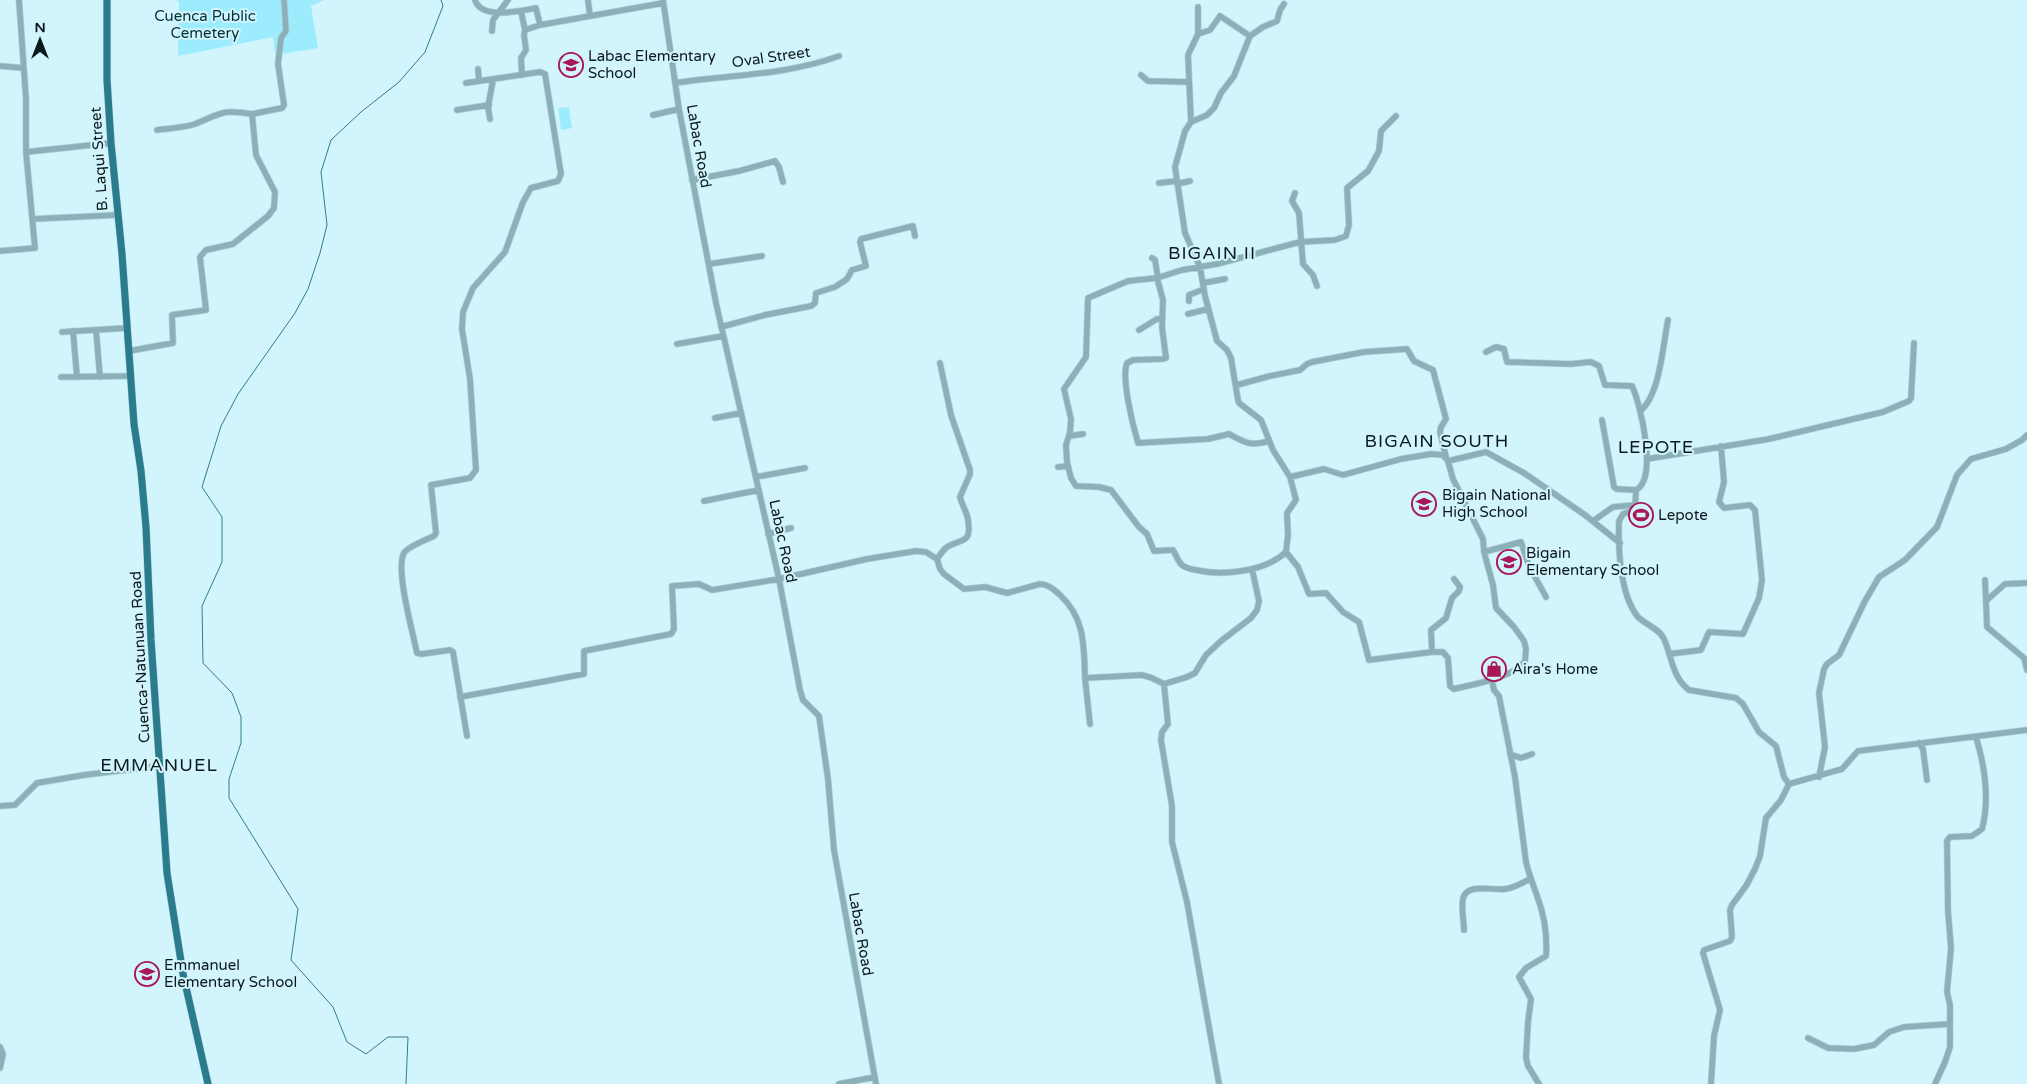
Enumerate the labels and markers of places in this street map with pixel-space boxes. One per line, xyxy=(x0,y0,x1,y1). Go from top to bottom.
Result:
place label: Labac Elementary School xyxy=(588,47,716,82)
school or university icon: Labac Elementary School xyxy=(558,52,584,78)
place label: Bigain National High School xyxy=(1442,486,1551,521)
school or university icon: Bigain National High School xyxy=(1411,491,1437,517)
sports icon: Lepote xyxy=(1628,502,1654,528)
place label: Lepote xyxy=(1658,506,1708,524)
place label: Bigain Elementary School xyxy=(1526,544,1659,579)
school or university icon: Bigain Elementary School xyxy=(1496,549,1522,575)
shop icon: Aira's Home xyxy=(1481,656,1507,682)
place label: Aira's Home xyxy=(1512,660,1598,678)
place label: Emmanuel Elementary School xyxy=(164,956,297,991)
school or university icon: Emmanuel Elementary School xyxy=(134,961,160,987)

